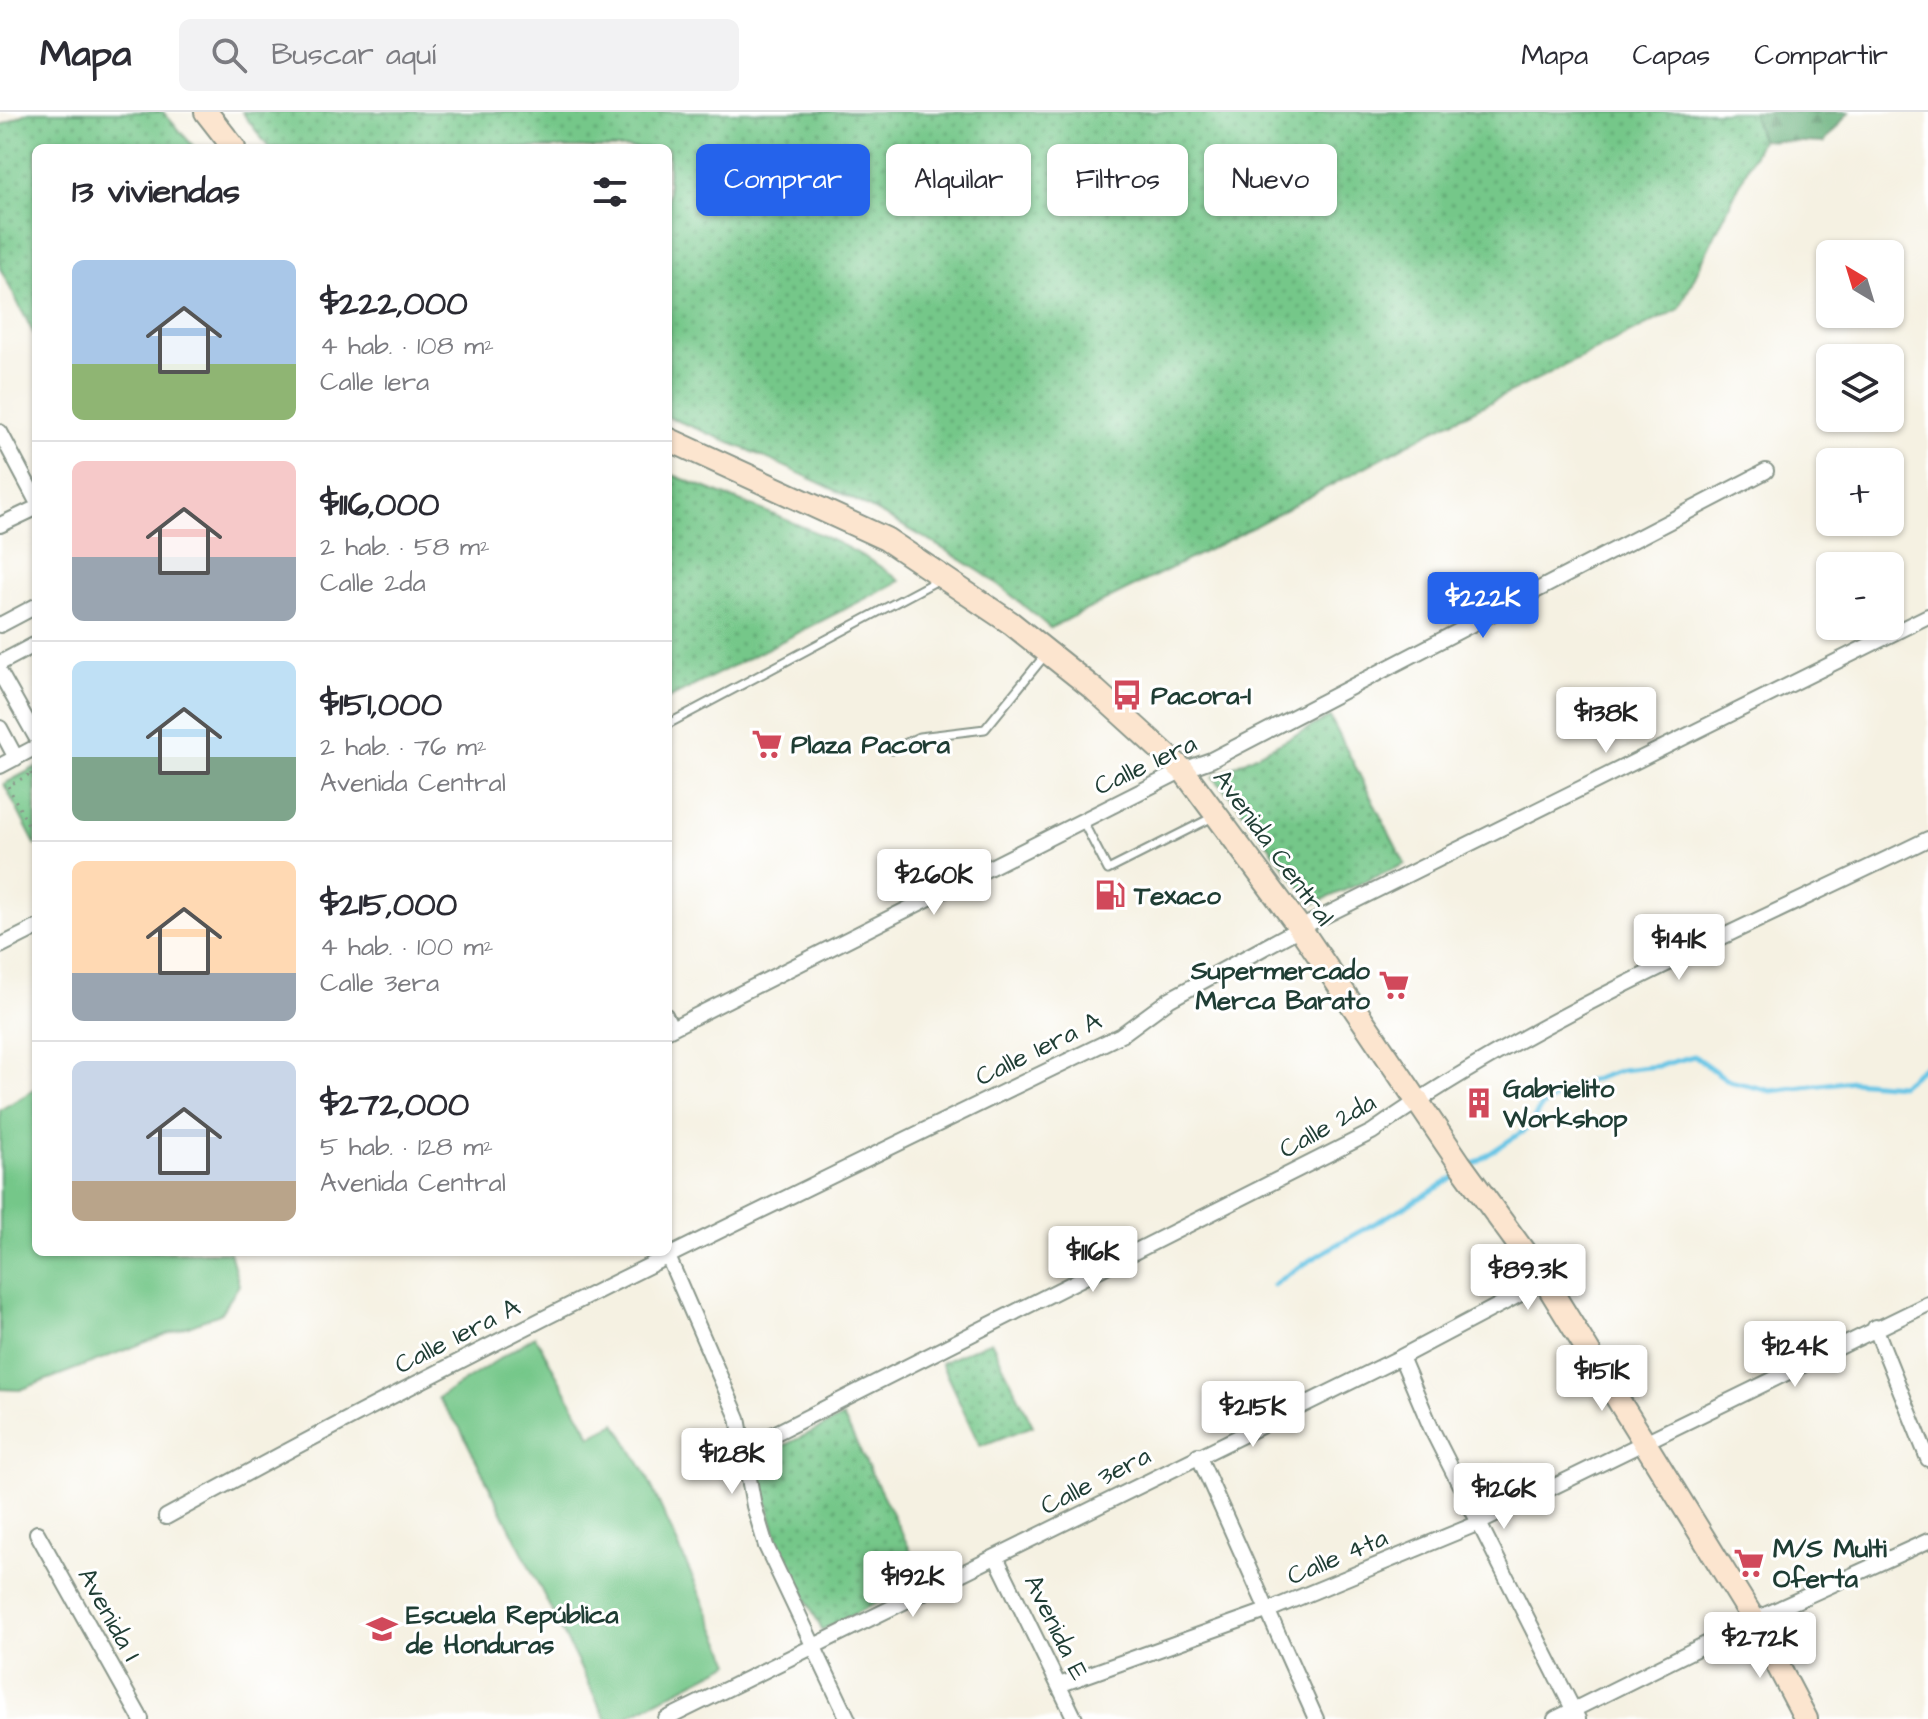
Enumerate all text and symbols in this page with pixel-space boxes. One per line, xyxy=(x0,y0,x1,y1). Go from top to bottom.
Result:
search box xyxy=(179,19,739,91)
text: Mapa xyxy=(40,29,131,81)
icon: search xyxy=(207,33,251,77)
text: Buscar aquí xyxy=(271,34,436,76)
text: Mapa xyxy=(1521,36,1588,75)
text: Capas xyxy=(1632,36,1710,75)
text: Compartir xyxy=(1754,36,1888,75)
chip: Comprar xyxy=(696,144,870,216)
chip: Alquilar xyxy=(886,144,1031,216)
chip: Filtros xyxy=(1047,144,1188,216)
chip: Nuevo xyxy=(1204,144,1337,216)
text: 13 viviendas xyxy=(72,168,240,216)
icon: filters xyxy=(588,170,632,214)
north arrow xyxy=(1816,240,1904,328)
map controls xyxy=(1816,240,1904,640)
text: $222,000 xyxy=(320,280,468,328)
icon: home xyxy=(136,292,232,388)
text: 4 hab. · 108 m² xyxy=(320,328,494,364)
button: layers xyxy=(1816,344,1904,432)
text: Calle 1era xyxy=(320,364,429,400)
button: + xyxy=(1816,448,1904,536)
text: $116,000 xyxy=(320,481,439,529)
icon: home xyxy=(136,493,232,589)
text: 2 hab. · 58 m² xyxy=(320,529,490,565)
button: − xyxy=(1816,552,1904,640)
text: Calle 2da xyxy=(320,565,426,601)
pin: $222K xyxy=(1427,572,1539,640)
text: $222K xyxy=(1446,580,1520,616)
bus stop icon: Pacora-I xyxy=(1110,678,1144,712)
place label: Pacora-I xyxy=(1151,678,1252,714)
text: $151,000 xyxy=(320,681,442,729)
pin: $138K xyxy=(1550,687,1662,755)
icon: home xyxy=(136,693,232,789)
text: $138K xyxy=(1574,695,1638,731)
street label: Calle 1era xyxy=(1088,726,1203,804)
supermarket icon: Plaza Pacora xyxy=(750,727,784,761)
place label: Plaza Pacora xyxy=(791,727,951,763)
text: 2 hab. · 76 m² xyxy=(320,729,487,765)
street label: Avenida Central xyxy=(1204,762,1342,933)
text: Avenida Central xyxy=(320,765,506,801)
pin: $260K xyxy=(878,849,990,917)
text: $260K xyxy=(895,857,973,893)
fuel station icon: Texaco xyxy=(1093,878,1127,912)
place label: Texaco xyxy=(1133,878,1221,914)
text: $215,000 xyxy=(320,881,457,929)
icon: home xyxy=(136,893,232,989)
pin: $141K xyxy=(1623,914,1735,982)
text: $141K xyxy=(1652,922,1706,958)
text: 4 hab. · 100 m² xyxy=(320,929,493,965)
place label: Supermercado Merca Barato xyxy=(1190,953,1370,1019)
text: Calle 3era xyxy=(320,965,439,1001)
supermarket icon: Supermercado Merca Barato xyxy=(1377,968,1411,1002)
street label: Calle 1era A xyxy=(969,1003,1108,1095)
place label: Gabrielito Workshop xyxy=(1502,1071,1628,1137)
text: $272,000 xyxy=(320,1081,469,1129)
street label: Calle 2da xyxy=(1273,1085,1382,1167)
building icon: Gabrielito Workshop xyxy=(1462,1086,1496,1120)
icon: home xyxy=(136,1093,232,1189)
text: 5 hab. · 128 m² xyxy=(320,1129,493,1165)
text: Avenida Central xyxy=(320,1165,506,1201)
pin: $116K xyxy=(1037,1226,1149,1294)
text: $116K xyxy=(1066,1234,1120,1270)
pin: $89.3K xyxy=(1463,1244,1593,1312)
text: $89.3K xyxy=(1489,1252,1567,1288)
street label: Calle 1era A xyxy=(389,1289,527,1383)
pin: $124K xyxy=(1739,1321,1851,1389)
text: $124K xyxy=(1762,1329,1828,1365)
pin: $151K xyxy=(1546,1345,1658,1413)
text: $151K xyxy=(1574,1353,1630,1389)
pin: $215K xyxy=(1197,1381,1309,1449)
text: $215K xyxy=(1220,1389,1286,1425)
pin: $128K xyxy=(676,1428,788,1496)
text: $128K xyxy=(699,1436,765,1472)
street label: Calle 3era xyxy=(1034,1438,1157,1524)
pin: $126K xyxy=(1448,1463,1560,1531)
text: $126K xyxy=(1472,1471,1536,1507)
street label: Calle 4ta xyxy=(1282,1520,1393,1594)
place label: M/S Multi Oferta xyxy=(1773,1531,1887,1597)
supermarket icon: M/S Multi Oferta xyxy=(1732,1546,1766,1580)
pin: $192K xyxy=(857,1551,969,1619)
text: $192K xyxy=(881,1559,945,1595)
street label: Avenida I xyxy=(69,1561,150,1668)
street label: Avenida E xyxy=(1015,1569,1097,1686)
place label: Escuela República de Honduras xyxy=(405,1597,619,1663)
school or university icon: Escuela República de Honduras xyxy=(365,1612,399,1646)
pin: $272K xyxy=(1704,1612,1816,1680)
text: $272K xyxy=(1722,1620,1798,1656)

